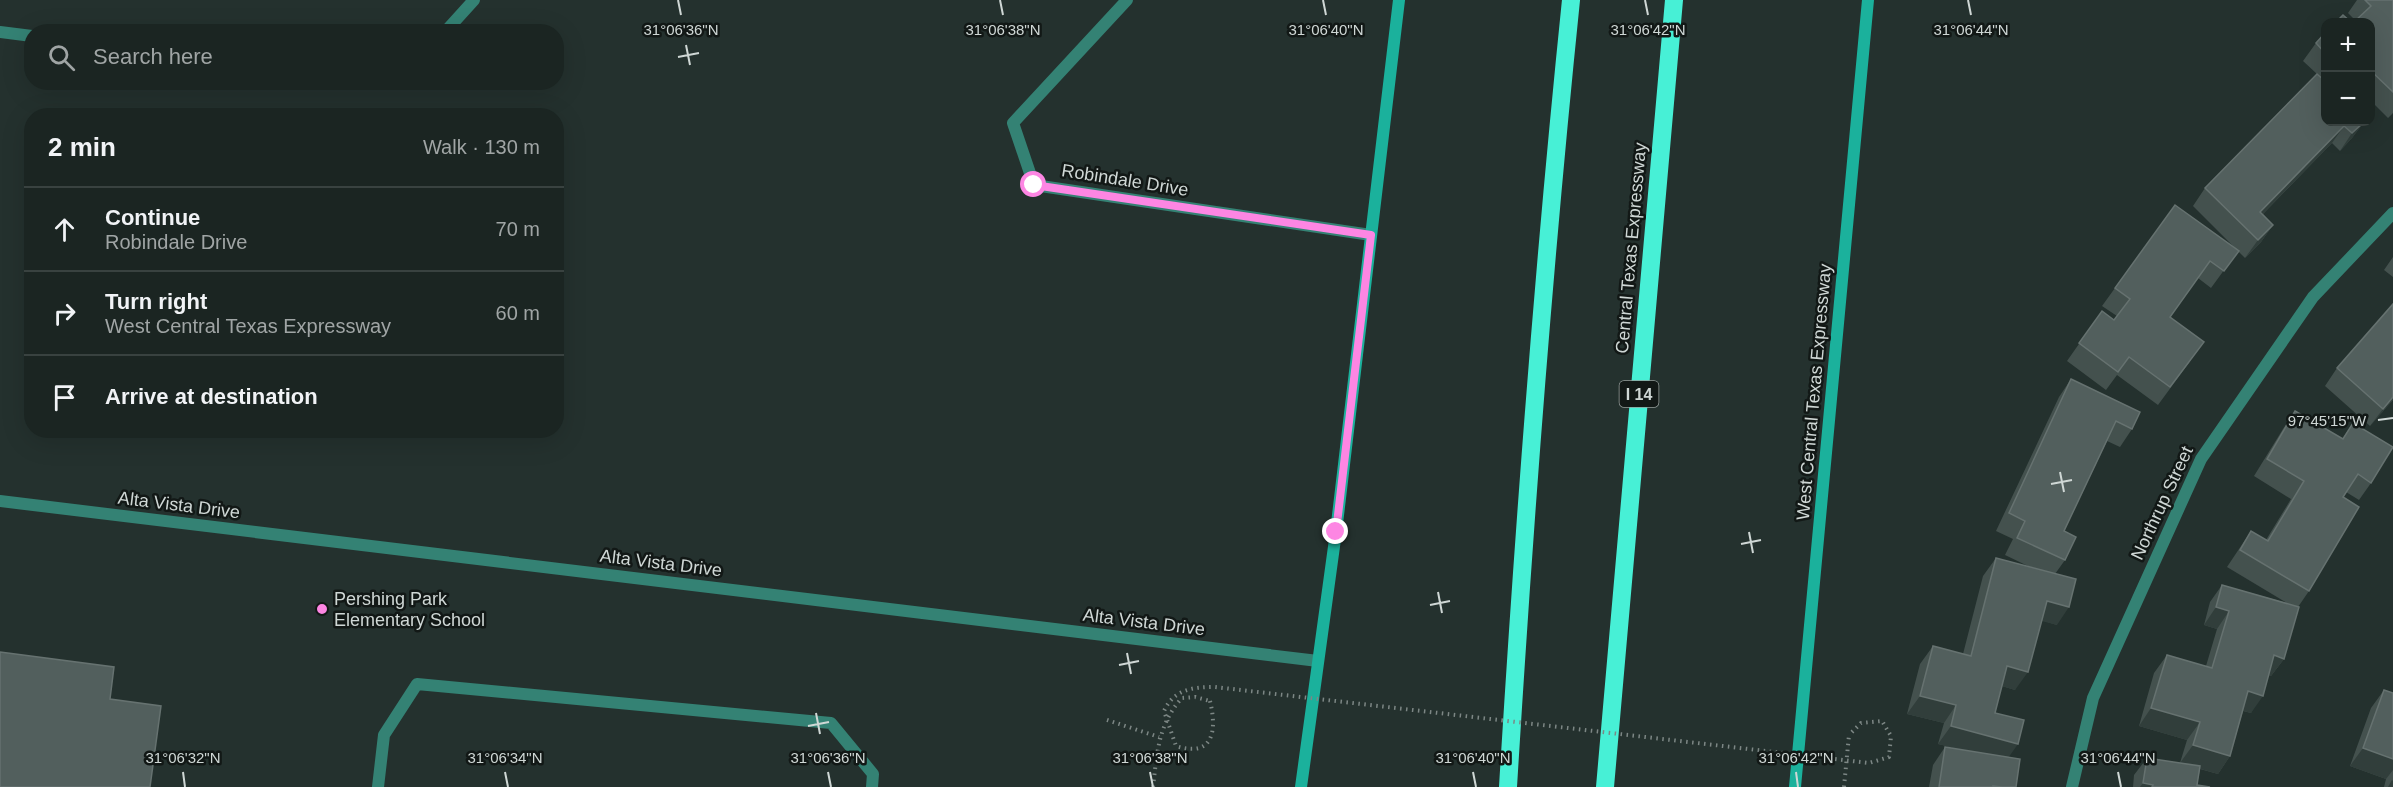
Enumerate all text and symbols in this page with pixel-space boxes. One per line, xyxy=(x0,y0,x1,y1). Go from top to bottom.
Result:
map controls xyxy=(2321,18,2375,126)
button: + xyxy=(2321,18,2375,72)
text: 31°06'36"N xyxy=(643,21,719,38)
text: 31°06'38"N xyxy=(965,21,1041,38)
text: 31°06'40"N xyxy=(1288,21,1364,38)
text: 31°06'42"N xyxy=(1610,21,1686,38)
text: 31°06'44"N xyxy=(1933,21,2009,38)
search box xyxy=(24,24,564,90)
icon: search xyxy=(45,41,78,74)
text: Search here xyxy=(93,44,213,69)
button: − xyxy=(2321,72,2375,126)
text: 2 min xyxy=(48,132,116,162)
text: Walk · 130 m xyxy=(423,136,540,158)
street label: Central Texas Expressway xyxy=(1612,142,1650,354)
street label: Robindale Drive xyxy=(1060,160,1190,200)
route start xyxy=(1020,171,1046,197)
text: Continue xyxy=(105,205,200,230)
icon: ahead xyxy=(48,213,81,246)
text: 70 m xyxy=(496,218,540,240)
text: Robindale Drive xyxy=(105,231,247,253)
street label: West Central Texas Expressway xyxy=(1793,263,1835,521)
text: Turn right xyxy=(105,289,207,314)
icon: right xyxy=(48,297,81,330)
text: 60 m xyxy=(496,302,540,324)
text: West Central Texas Expressway xyxy=(105,315,391,337)
icon: arrive xyxy=(48,381,81,414)
road number: I 14 xyxy=(1620,381,1658,407)
text: Arrive at destination xyxy=(105,384,318,409)
text: 97°45'15"W xyxy=(2288,412,2367,429)
street label: Northrup Street xyxy=(2127,443,2197,563)
street label: Alta Vista Drive xyxy=(117,488,241,522)
route end xyxy=(1322,518,1348,544)
street label: Alta Vista Drive xyxy=(599,546,723,580)
place label: Pershing Park Elementary School xyxy=(334,589,485,630)
marker: Pershing Park Elementary School xyxy=(315,602,329,616)
street label: Alta Vista Drive xyxy=(1082,605,1206,639)
text: 31°06'32"N xyxy=(145,749,221,766)
text: 31°06'34"N xyxy=(467,749,543,766)
text: 31°06'36"N xyxy=(790,749,866,766)
text: 31°06'38"N xyxy=(1112,749,1188,766)
text: 31°06'40"N xyxy=(1435,749,1511,766)
text: 31°06'42"N xyxy=(1758,749,1834,766)
text: 31°06'44"N xyxy=(2080,749,2156,766)

